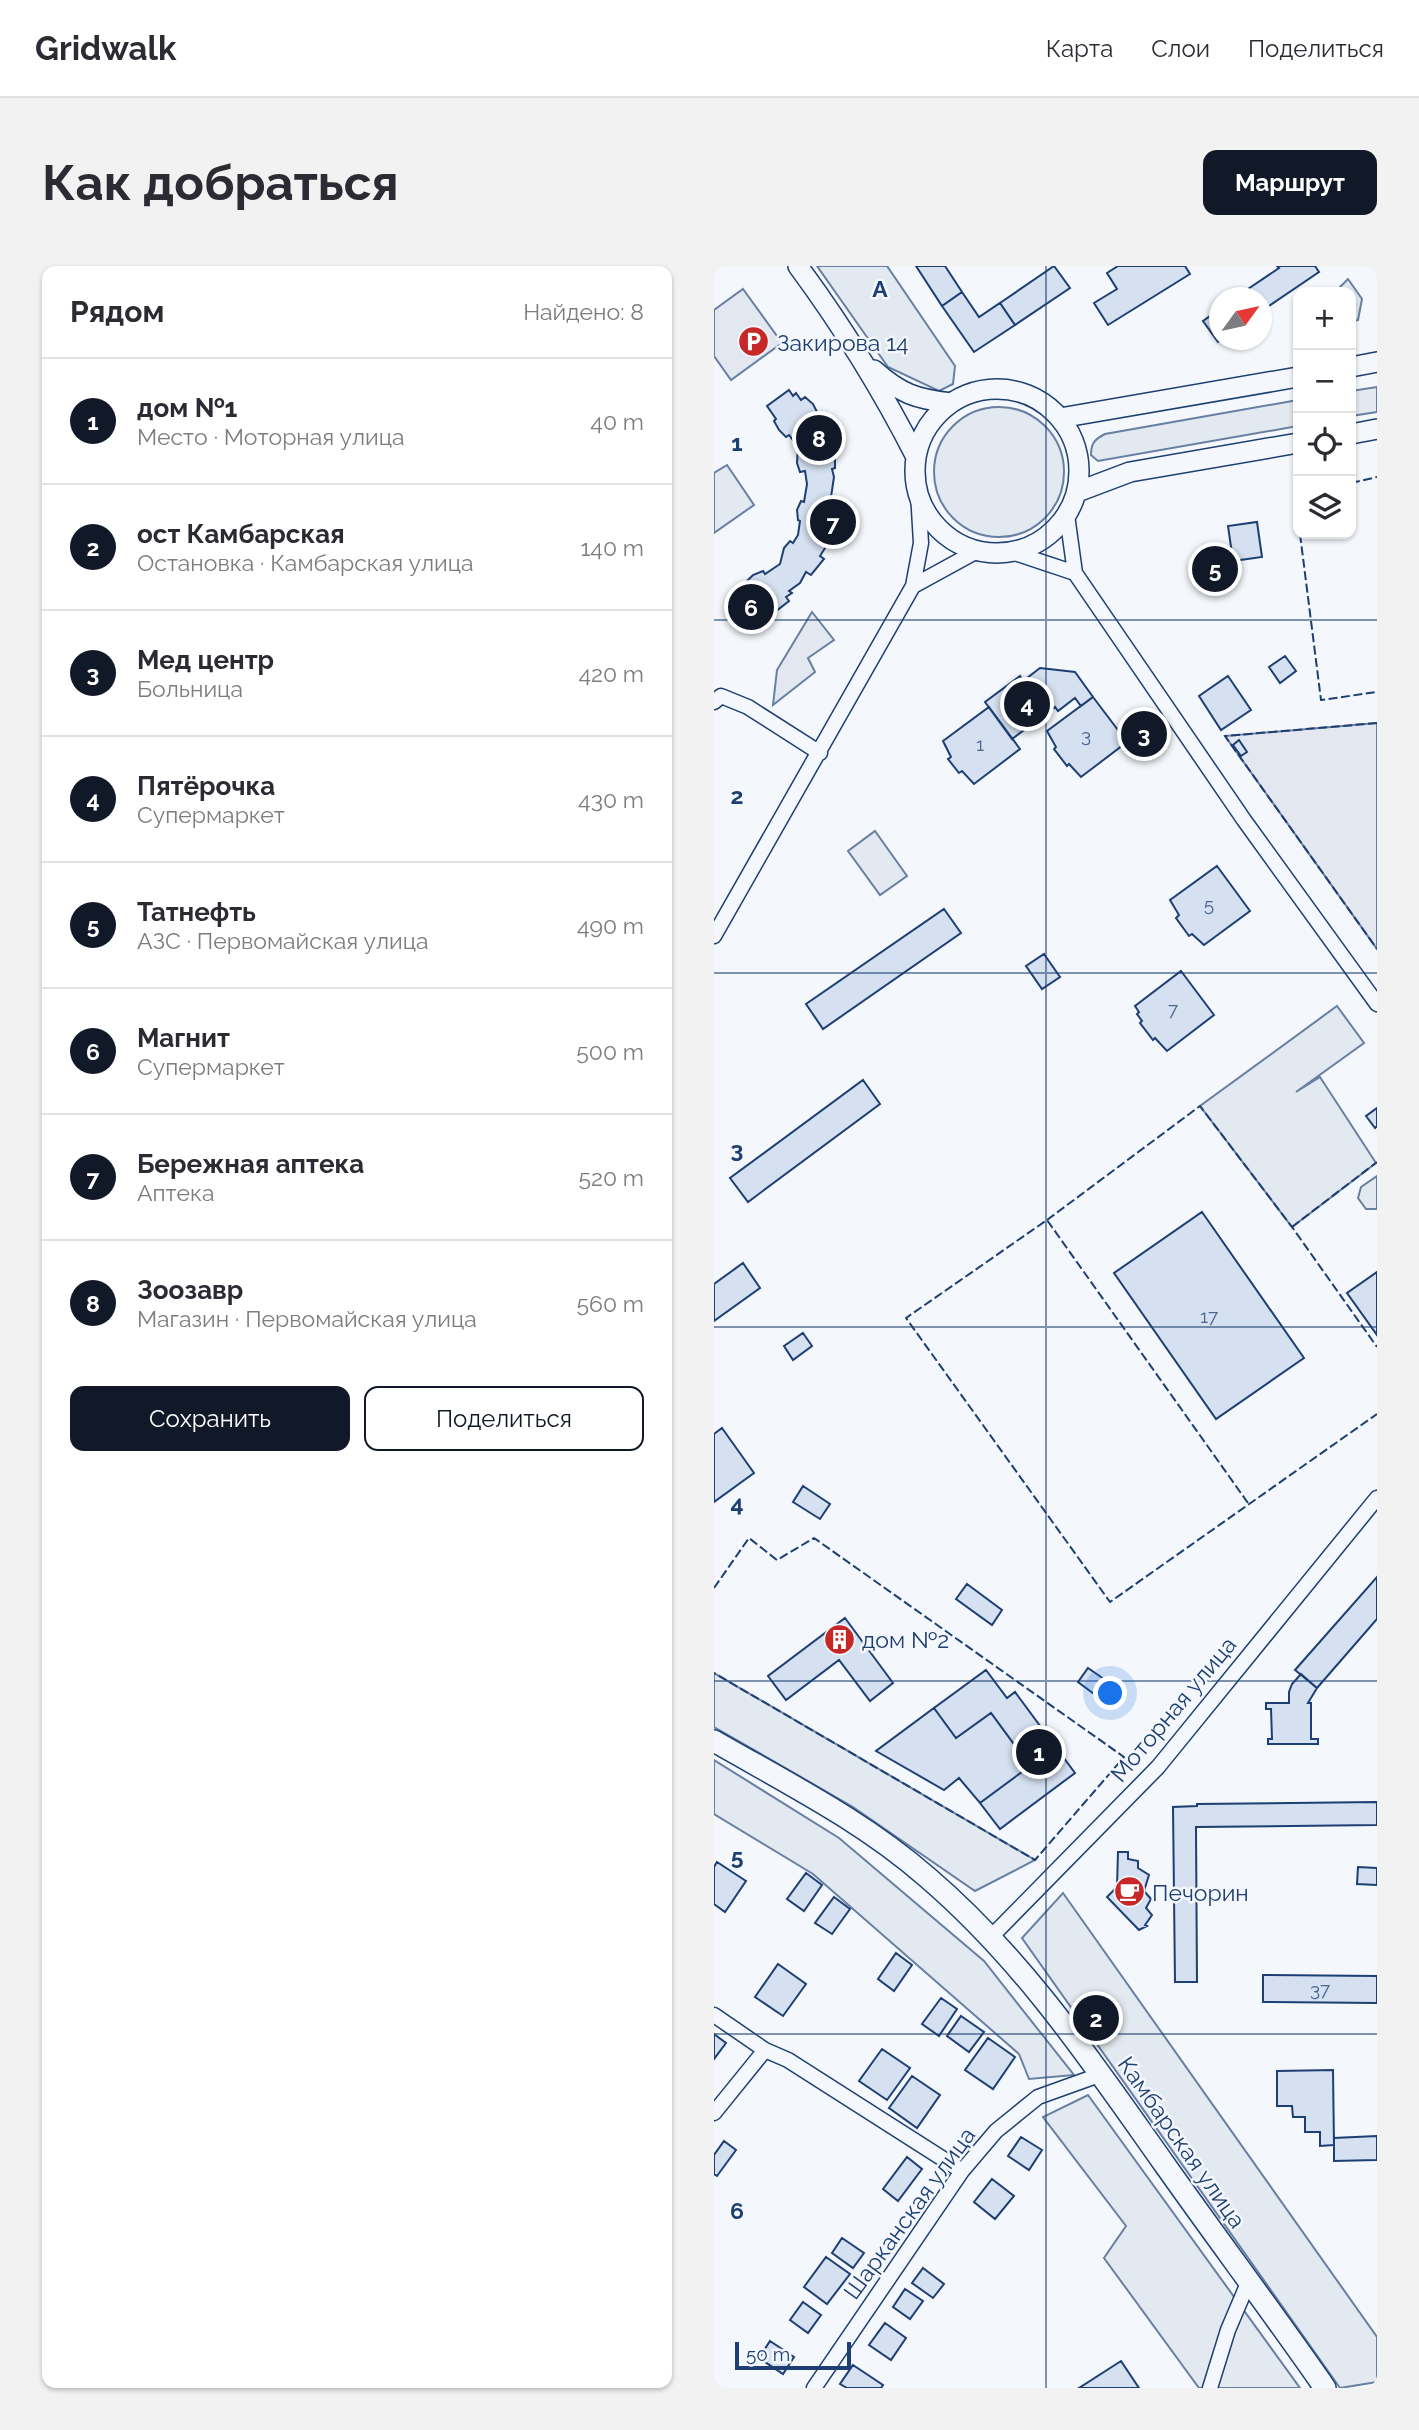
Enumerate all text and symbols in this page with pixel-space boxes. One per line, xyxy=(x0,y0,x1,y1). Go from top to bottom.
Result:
text: Gridwalk xyxy=(35,29,176,68)
text: Карта xyxy=(1046,34,1113,63)
text: Слои xyxy=(1151,34,1210,63)
text: Поделиться xyxy=(1248,34,1384,63)
button: Маршрут xyxy=(1203,150,1377,215)
text: Как добраться xyxy=(42,154,399,211)
text: A xyxy=(872,275,888,302)
north arrow xyxy=(1209,287,1272,350)
map controls xyxy=(1293,287,1356,539)
button: + xyxy=(1293,287,1356,350)
text: Рядом xyxy=(70,294,164,329)
text: Найдено: 8 xyxy=(523,298,644,325)
parking icon: Закирова 14 xyxy=(737,325,771,359)
place label: Закирова 14 xyxy=(777,329,909,356)
button: − xyxy=(1293,350,1356,413)
text: дом №1 xyxy=(137,393,237,423)
text: 1 xyxy=(87,408,99,435)
text: 40 m xyxy=(590,408,644,435)
pin: 8 xyxy=(796,412,842,464)
button: locate xyxy=(1293,413,1356,476)
text: Место · Моторная улица xyxy=(137,423,405,450)
text: 1 xyxy=(731,429,743,456)
button: layers xyxy=(1293,476,1356,539)
pin: 7 xyxy=(810,496,856,548)
text: ост Камбарская xyxy=(137,519,345,549)
text: 2 xyxy=(87,534,99,561)
text: 140 m xyxy=(581,534,644,561)
pin: 5 xyxy=(1192,543,1238,595)
text: Остановка · Камбарская улица xyxy=(137,549,474,576)
pin: 6 xyxy=(728,581,774,633)
text: Мед центр xyxy=(137,645,274,675)
text: 3 xyxy=(87,660,99,687)
text: 420 m xyxy=(578,660,644,687)
text: Больница xyxy=(137,675,243,702)
pin: 4 xyxy=(1004,678,1050,730)
pin: 3 xyxy=(1121,708,1167,760)
house number: 3 xyxy=(1081,724,1091,746)
house number: 1 xyxy=(976,733,984,755)
text: Пятёрочка xyxy=(137,771,275,801)
text: 2 xyxy=(731,782,743,809)
text: 4 xyxy=(86,786,100,813)
text: 430 m xyxy=(578,786,644,813)
text: Супермаркет xyxy=(137,801,285,828)
house number: 5 xyxy=(1204,893,1214,915)
text: Татнефть xyxy=(137,897,256,927)
text: 5 xyxy=(87,912,99,939)
text: 490 m xyxy=(577,912,644,939)
text: АЗС · Первомайская улица xyxy=(137,927,429,954)
house number: 7 xyxy=(1168,998,1178,1020)
text: Магнит xyxy=(137,1023,230,1053)
text: 6 xyxy=(86,1038,100,1065)
text: 500 m xyxy=(576,1038,644,1065)
text: Супермаркет xyxy=(137,1053,285,1080)
text: 3 xyxy=(731,1136,743,1163)
text: Бережная аптека xyxy=(137,1149,364,1179)
text: 7 xyxy=(87,1164,99,1191)
text: 520 m xyxy=(578,1164,644,1191)
text: Аптека xyxy=(137,1179,215,1206)
text: Зоозавр xyxy=(137,1275,243,1305)
text: 8 xyxy=(86,1290,100,1317)
text: 560 m xyxy=(577,1290,644,1317)
text: Магазин · Первомайская улица xyxy=(137,1305,477,1332)
house number: 17 xyxy=(1200,1305,1218,1327)
button: Сохранить xyxy=(70,1386,350,1451)
button: Поделиться xyxy=(364,1386,644,1451)
text: 4 xyxy=(730,1490,744,1517)
building icon: дом №2 xyxy=(822,1622,856,1656)
place label: дом №2 xyxy=(862,1626,949,1653)
street label: Моторная улица xyxy=(1105,1631,1241,1787)
your location xyxy=(1093,1676,1127,1710)
pin: 1 xyxy=(1016,1726,1062,1778)
text: 5 xyxy=(731,1843,744,1870)
cafe icon: Печорин xyxy=(1112,1875,1146,1909)
place label: Печорин xyxy=(1152,1879,1249,1906)
house number: 37 xyxy=(1310,1978,1330,2000)
pin: 2 xyxy=(1073,1992,1119,2044)
street label: Камбарская улица xyxy=(1113,2051,1251,2233)
street label: Шарканская улица xyxy=(838,2122,980,2304)
text: 6 xyxy=(730,2197,744,2224)
scale bar xyxy=(735,2339,850,2371)
text: 50 m xyxy=(746,2343,790,2365)

